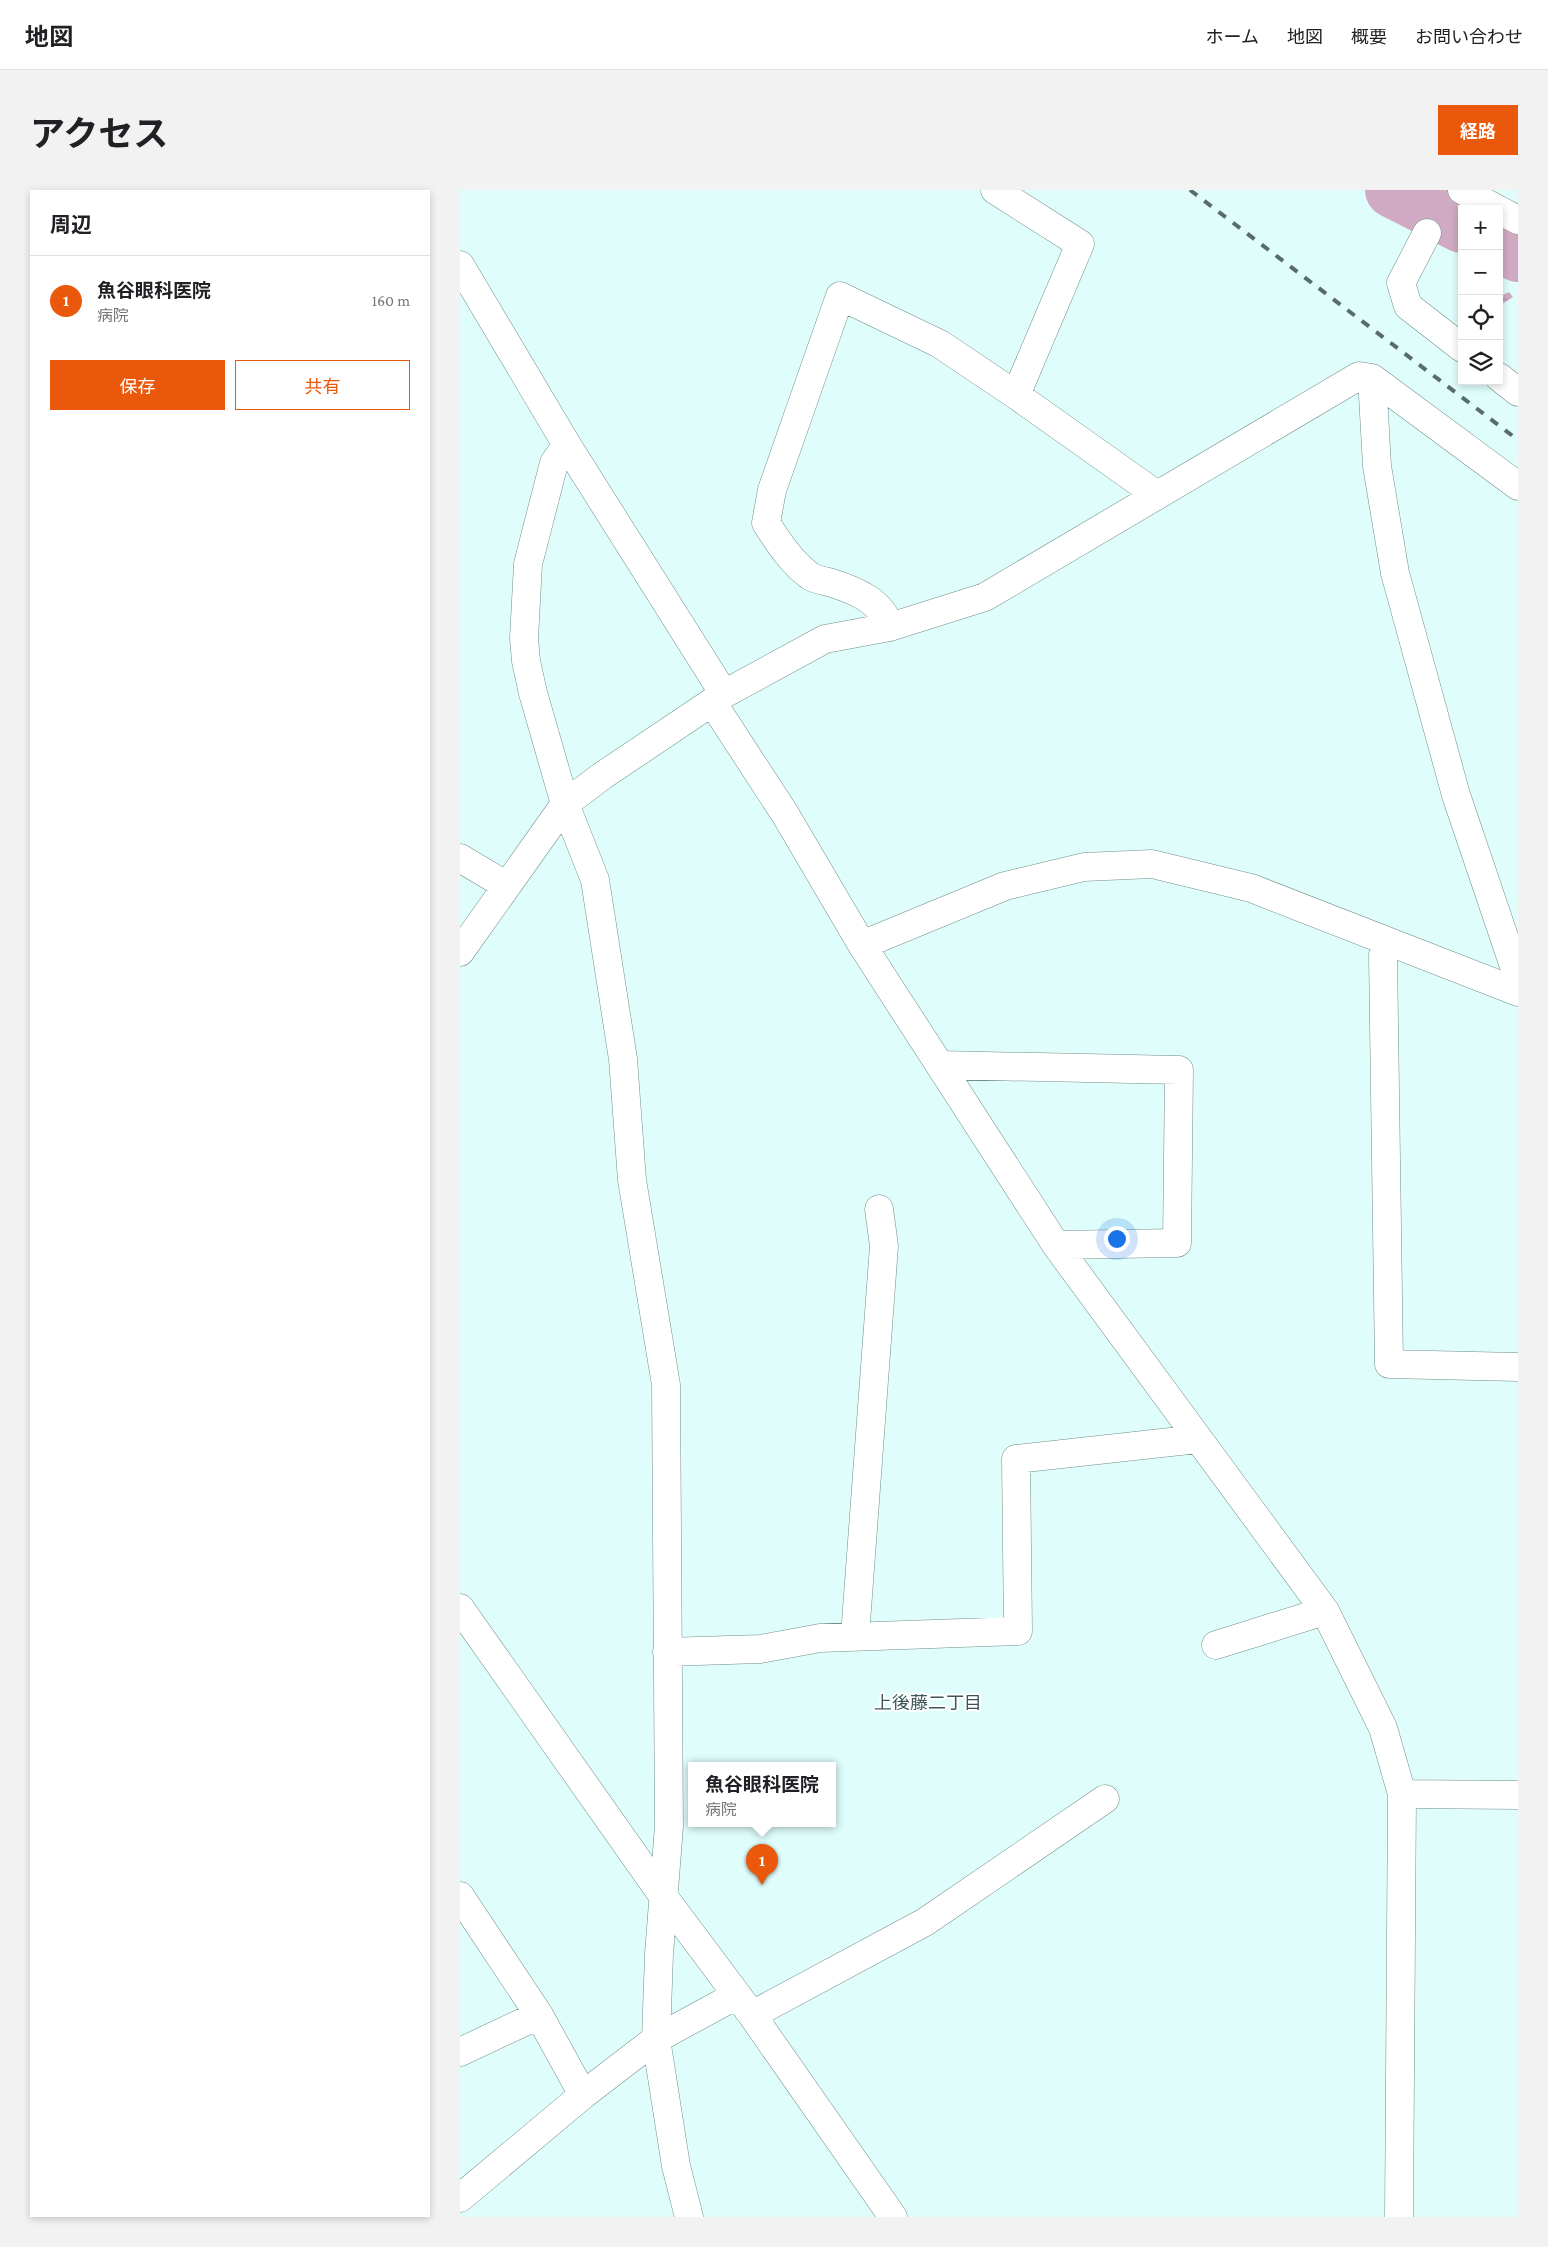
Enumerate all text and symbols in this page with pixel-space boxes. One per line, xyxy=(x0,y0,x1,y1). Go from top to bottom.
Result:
text: 地図 xyxy=(25,23,73,50)
text: ホーム xyxy=(1206,27,1259,47)
text: 地図 xyxy=(1287,27,1323,47)
text: 概要 xyxy=(1351,27,1387,47)
text: お問い合わせ xyxy=(1415,27,1523,47)
button: 経路 xyxy=(1438,105,1518,155)
text: アクセス xyxy=(30,115,168,154)
map controls xyxy=(1458,205,1503,385)
button: + xyxy=(1458,205,1503,250)
text: 周辺 xyxy=(50,213,92,237)
button: − xyxy=(1458,250,1503,295)
text: 魚谷眼科医院 xyxy=(97,280,211,301)
text: 1 xyxy=(63,292,69,309)
text: 160 m xyxy=(372,292,410,309)
button: locate xyxy=(1458,295,1503,340)
text: 病院 xyxy=(97,307,129,324)
button: layers xyxy=(1458,340,1503,385)
button: 保存 xyxy=(50,360,225,410)
button: 共有 xyxy=(235,360,410,410)
your location xyxy=(1104,1226,1130,1252)
district label: 上後藤二丁目 xyxy=(874,1693,982,1713)
popup xyxy=(688,1762,836,1827)
text: 魚谷眼科医院 xyxy=(705,1774,819,1795)
text: 病院 xyxy=(705,1801,737,1818)
pin: 1 xyxy=(746,1844,778,1885)

